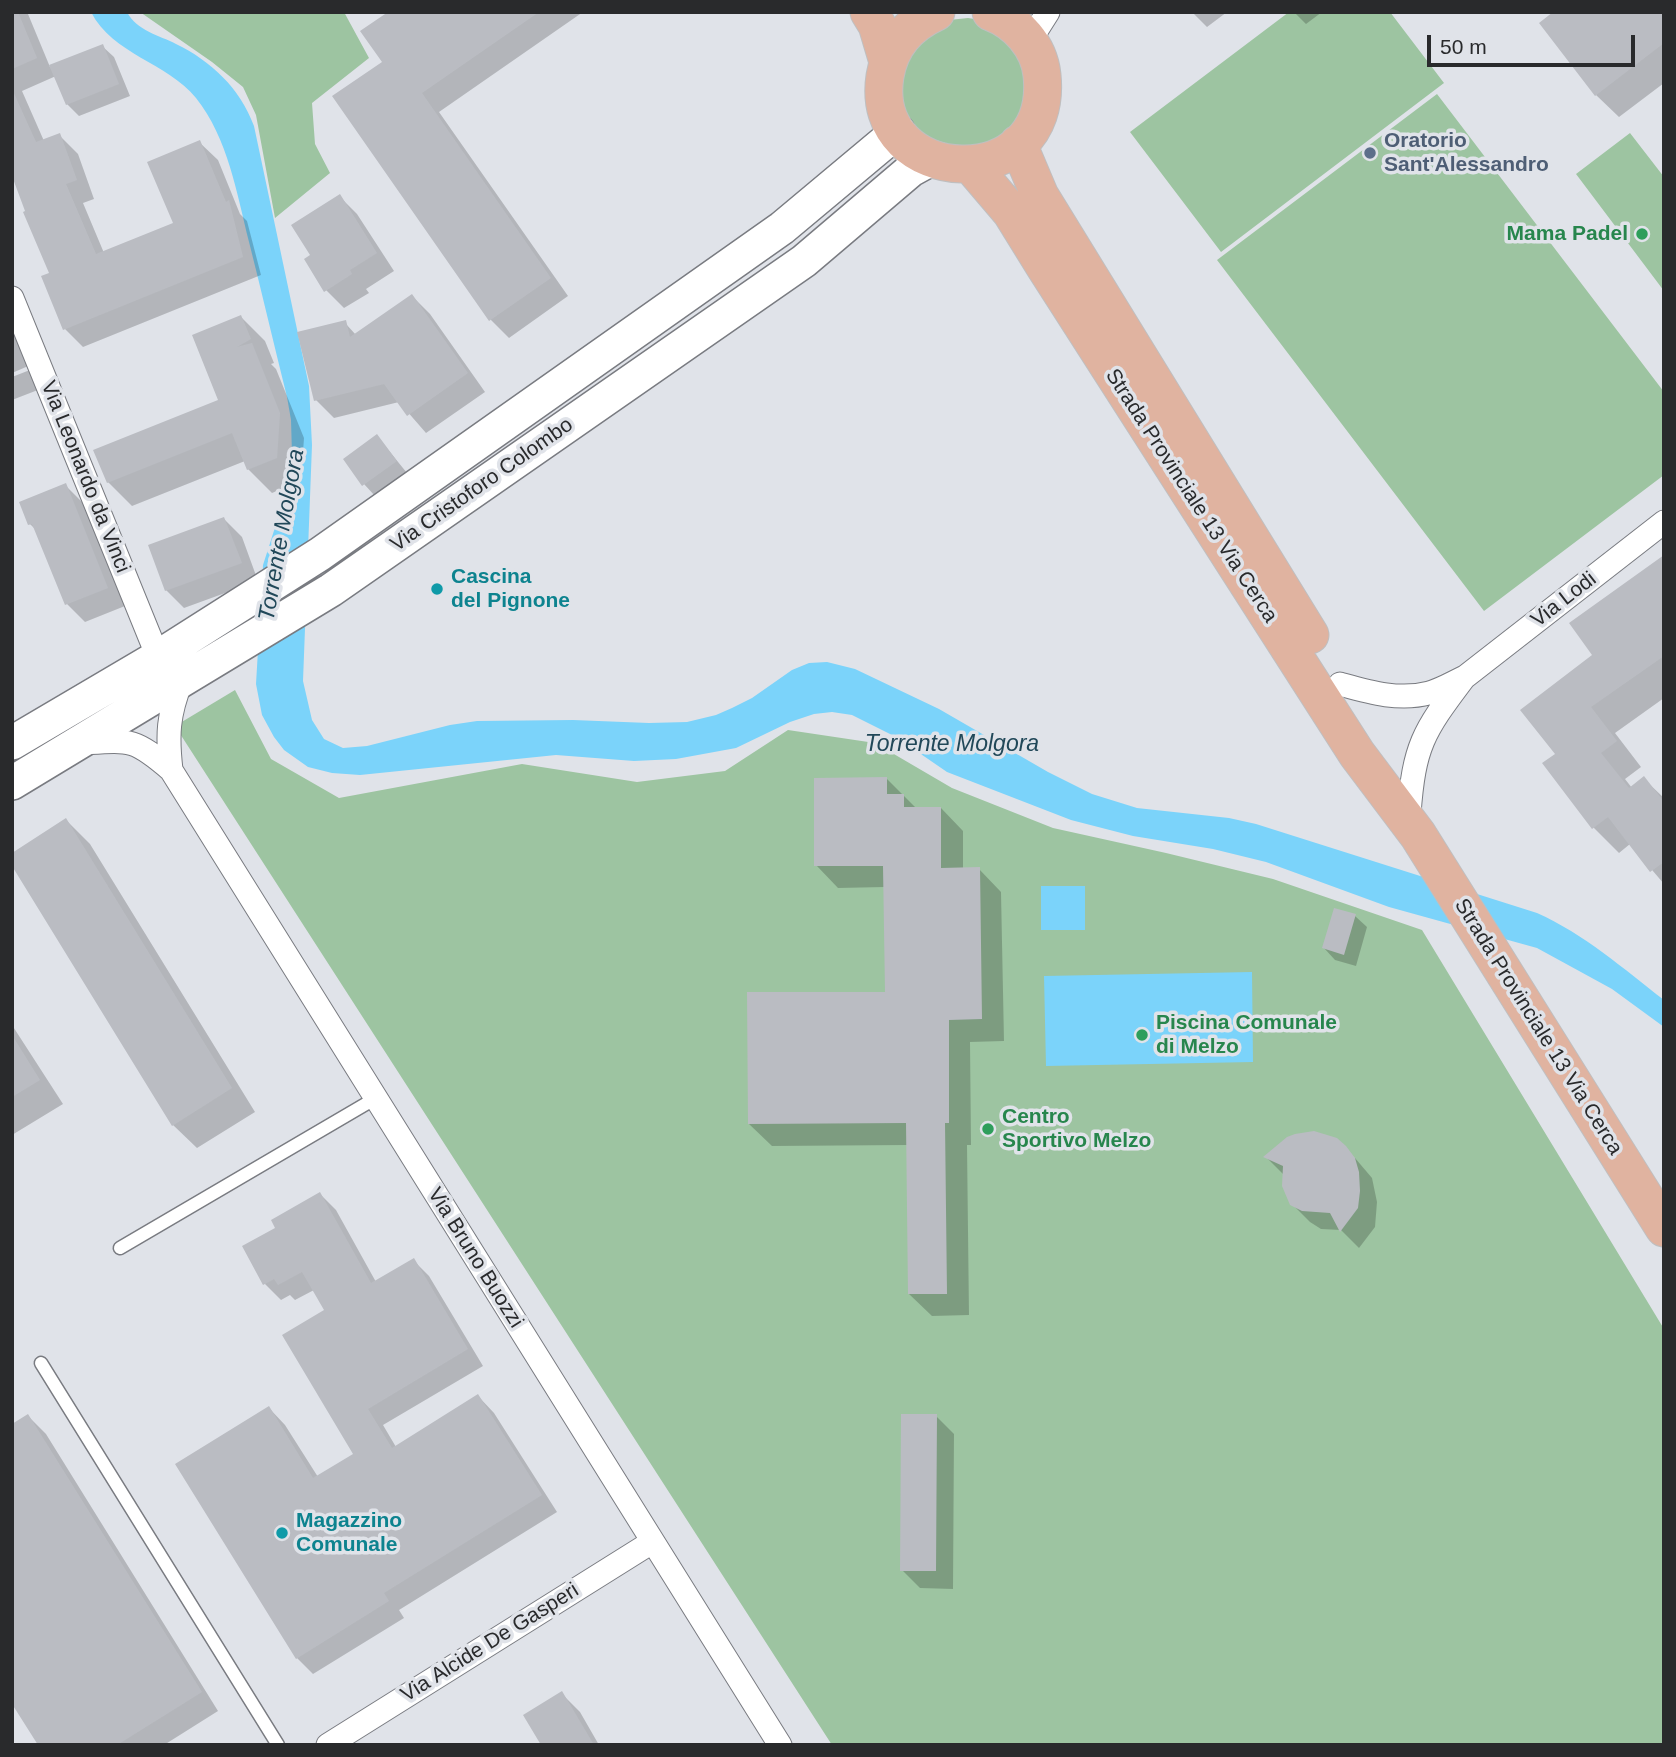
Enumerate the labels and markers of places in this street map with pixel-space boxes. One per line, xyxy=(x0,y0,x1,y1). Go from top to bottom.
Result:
place label: Oratorio Sant'Alessandro xyxy=(1384,128,1549,178)
marker: Oratorio Sant'Alessandro xyxy=(1362,145,1378,161)
place label: Mama Padel xyxy=(1507,221,1628,247)
marker: Mama Padel xyxy=(1634,226,1650,242)
place label: Cascina del Pignone xyxy=(451,564,570,614)
marker: Cascina del Pignone xyxy=(429,581,445,597)
place label: Piscina Comunale di Melzo xyxy=(1156,1010,1337,1060)
marker: Piscina Comunale di Melzo xyxy=(1134,1027,1150,1043)
place label: Centro Sportivo Melzo xyxy=(1002,1104,1151,1154)
marker: Centro Sportivo Melzo xyxy=(980,1121,996,1137)
place label: Magazzino Comunale xyxy=(296,1508,402,1558)
marker: Magazzino Comunale xyxy=(274,1525,290,1541)

